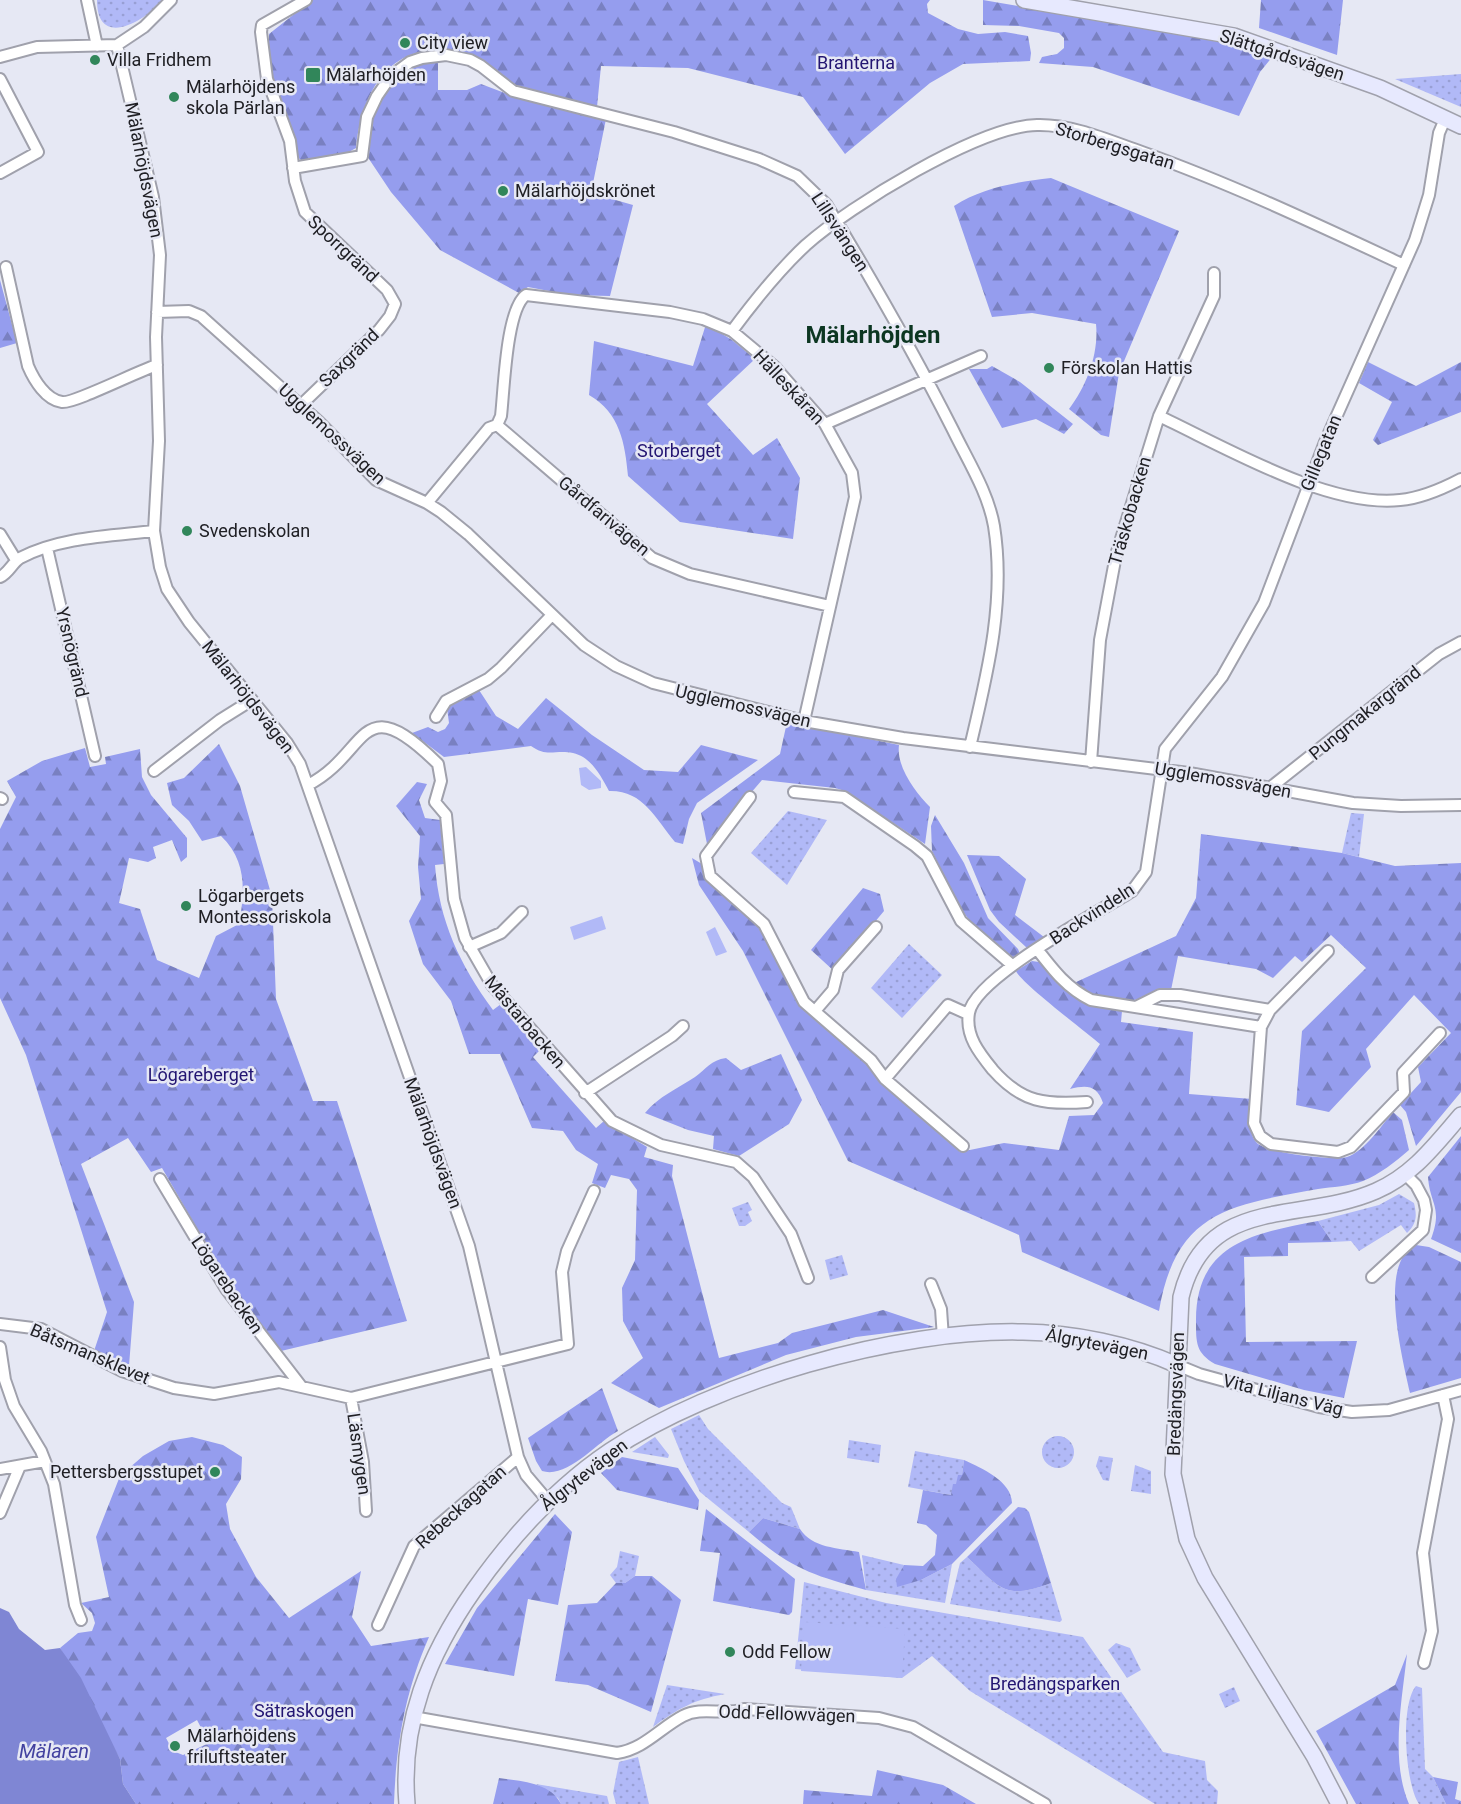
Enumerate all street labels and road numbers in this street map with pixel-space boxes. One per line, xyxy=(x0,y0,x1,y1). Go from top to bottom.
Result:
street label: Slättgårdsvägen xyxy=(1217,24,1347,85)
street label: Mälarhöjdsvägen xyxy=(121,100,168,239)
street label: Storbergsgatan xyxy=(1053,117,1177,174)
street label: Lillsvängen xyxy=(807,188,874,275)
street label: Sporrgränd xyxy=(304,211,383,287)
street label: Saxgränd xyxy=(314,324,383,391)
street label: Hälleskåran xyxy=(749,345,829,428)
street label: Ugglemossvägen xyxy=(275,379,390,489)
street label: Gillegatan xyxy=(1296,412,1345,494)
street label: Träskobacken xyxy=(1104,454,1155,568)
street label: Gårdfarivägen xyxy=(554,471,654,560)
street label: Yrsnögränd xyxy=(52,605,93,699)
street label: Mälarhöjdsvägen xyxy=(198,636,299,757)
street label: Pungmakargränd xyxy=(1305,661,1425,764)
street label: Ugglemossvägen xyxy=(673,680,813,731)
street label: Ugglemossvägen xyxy=(1153,757,1293,802)
street label: Backvindeln xyxy=(1045,878,1138,949)
street label: Mästarbacken xyxy=(481,971,570,1072)
street label: Mälarhöjdsvägen xyxy=(400,1075,467,1211)
street label: Lögarebacken xyxy=(187,1232,268,1337)
street label: Båtsmansklevet xyxy=(27,1319,153,1388)
street label: Ålgrytevägen xyxy=(1044,1322,1150,1364)
street label: Bredängsvägen xyxy=(1163,1332,1188,1456)
street label: Vita Liljans Väg xyxy=(1221,1369,1345,1420)
street label: Läsmygen xyxy=(343,1412,376,1496)
street label: Ålgrytevägen xyxy=(536,1433,631,1515)
street label: Rebeckagatan xyxy=(411,1461,510,1553)
street label: Odd Fellowvägen xyxy=(718,1701,856,1726)

